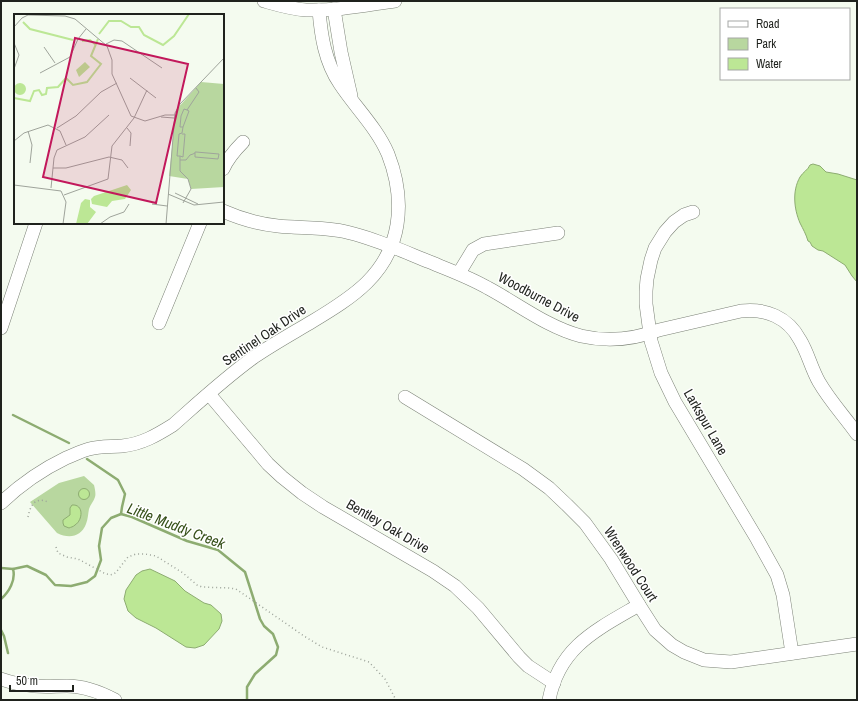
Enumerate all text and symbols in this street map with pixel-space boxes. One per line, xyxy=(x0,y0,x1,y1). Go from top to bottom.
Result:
legend xyxy=(720,8,850,80)
inset map xyxy=(14,14,224,224)
text: Road xyxy=(756,16,780,32)
text: Park xyxy=(756,36,776,52)
text: Water xyxy=(756,56,783,72)
street label: Woodburne Drive xyxy=(495,268,583,326)
street label: Sentinel Oak Drive xyxy=(219,300,309,370)
street label: Larkspur Lane xyxy=(680,386,732,458)
street label: Bentley Oak Drive xyxy=(343,495,433,557)
water label: Little Muddy Creek xyxy=(124,497,229,554)
street label: Wrenwood Court xyxy=(600,523,662,605)
scale bar xyxy=(10,667,73,693)
text: 50 m xyxy=(16,673,38,689)

